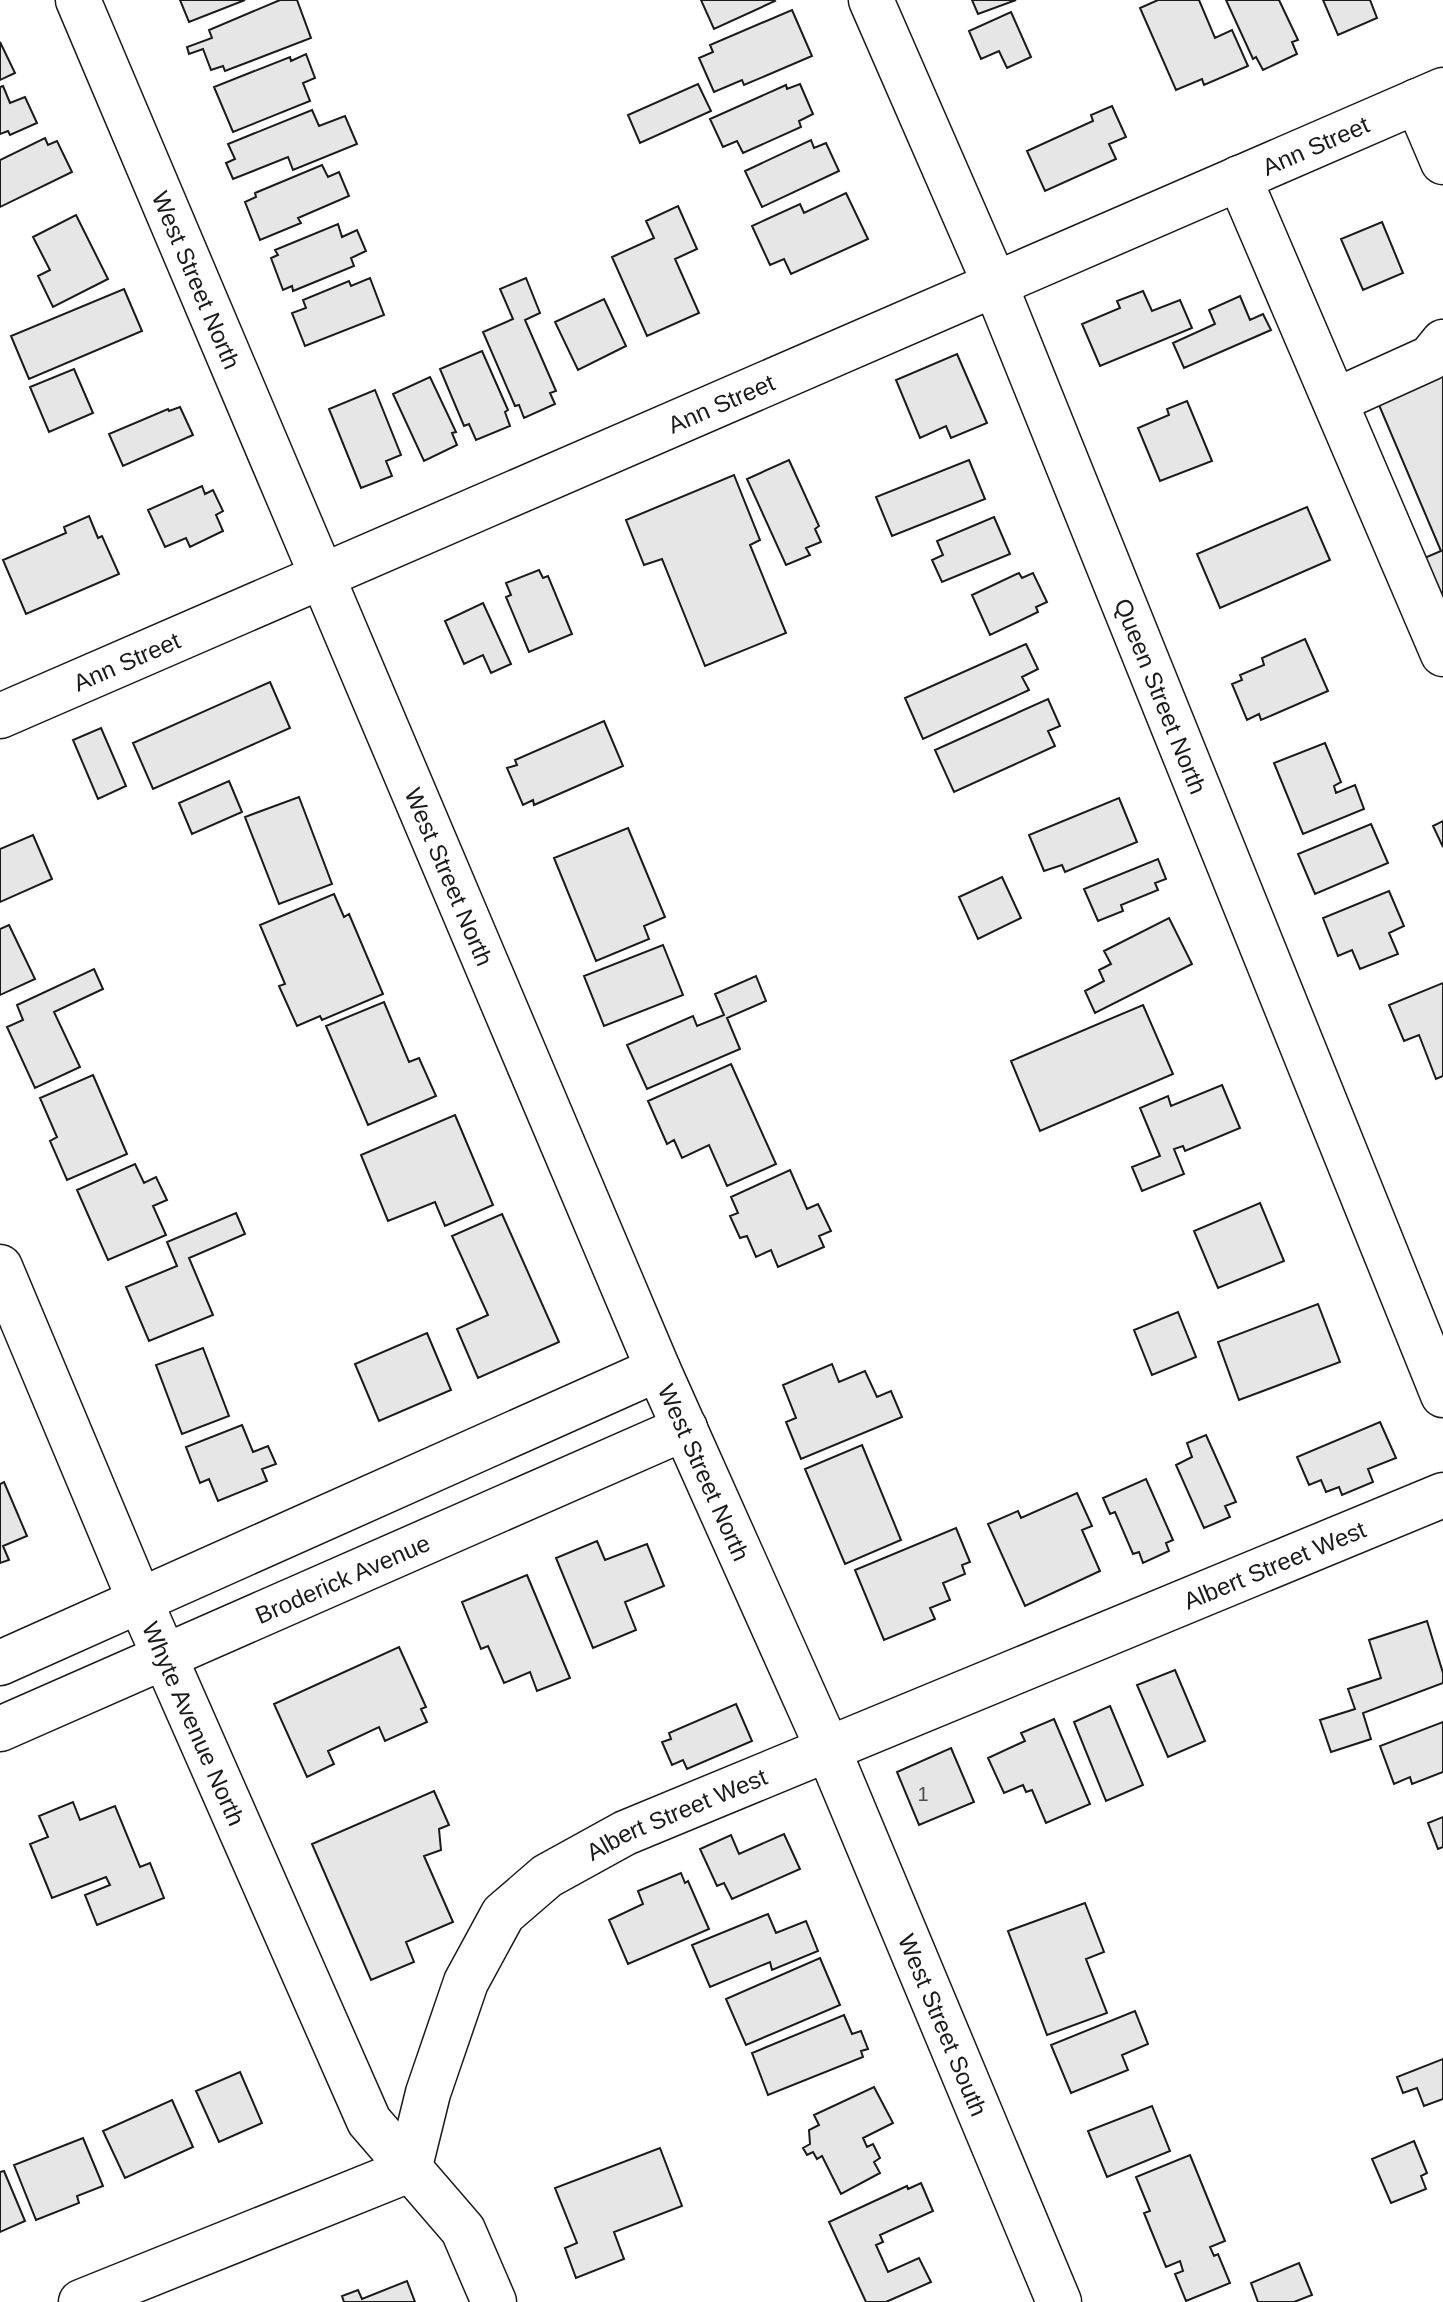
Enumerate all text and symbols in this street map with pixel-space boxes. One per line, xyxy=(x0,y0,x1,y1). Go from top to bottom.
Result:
street label: Ann Street xyxy=(1258,110,1373,180)
street label: West Street North xyxy=(147,187,246,373)
street label: Ann Street xyxy=(664,368,779,438)
street label: Queen Street North xyxy=(1110,594,1212,798)
street label: Ann Street xyxy=(69,626,184,696)
street label: West Street North xyxy=(400,784,499,970)
street label: West Street North xyxy=(653,1380,755,1565)
street label: Albert Street West xyxy=(1179,1515,1370,1614)
street label: Broderick Avenue xyxy=(251,1528,434,1629)
street label: Whyte Avenue North xyxy=(137,1617,251,1830)
street label: Albert Street West xyxy=(581,1762,771,1865)
house number: 1 xyxy=(917,1783,929,1805)
street label: West Street South xyxy=(893,1930,993,2120)

